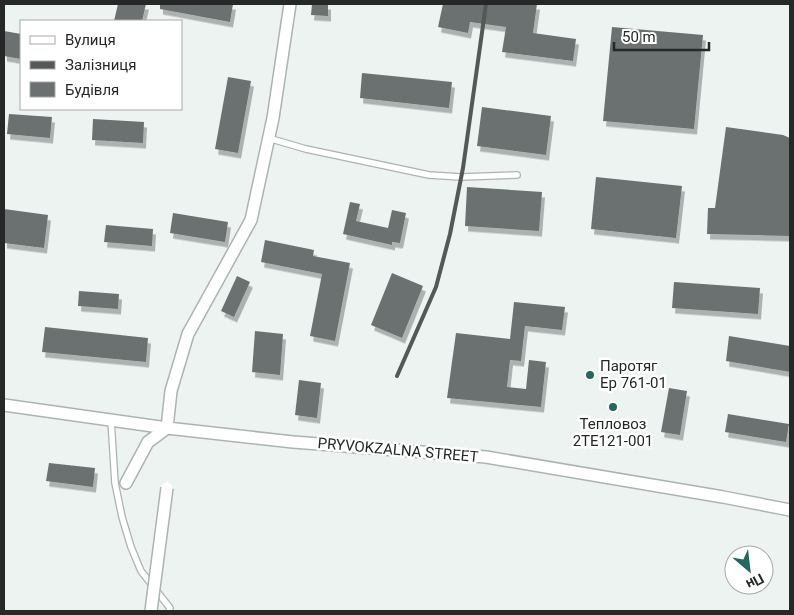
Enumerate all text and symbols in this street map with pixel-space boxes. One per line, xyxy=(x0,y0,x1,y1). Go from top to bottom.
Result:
legend xyxy=(20,20,182,110)
scale bar xyxy=(614,20,709,52)
text: 50 m xyxy=(622,28,656,46)
text: Вулиця xyxy=(65,31,116,49)
text: Залізниця xyxy=(65,56,137,74)
text: Будівля xyxy=(65,81,119,99)
place label: Паротяг Ер 761-01 xyxy=(600,357,667,392)
marker: Паротяг Ер 761-01 xyxy=(584,369,596,381)
marker: Тепловоз 2ТЕ121-001 xyxy=(607,401,619,413)
place label: Тепловоз 2ТЕ121-001 xyxy=(573,415,653,450)
street label: PRYVOKZALNA STREET xyxy=(317,434,479,466)
north arrow xyxy=(724,545,774,595)
text: Пн xyxy=(743,570,767,593)

